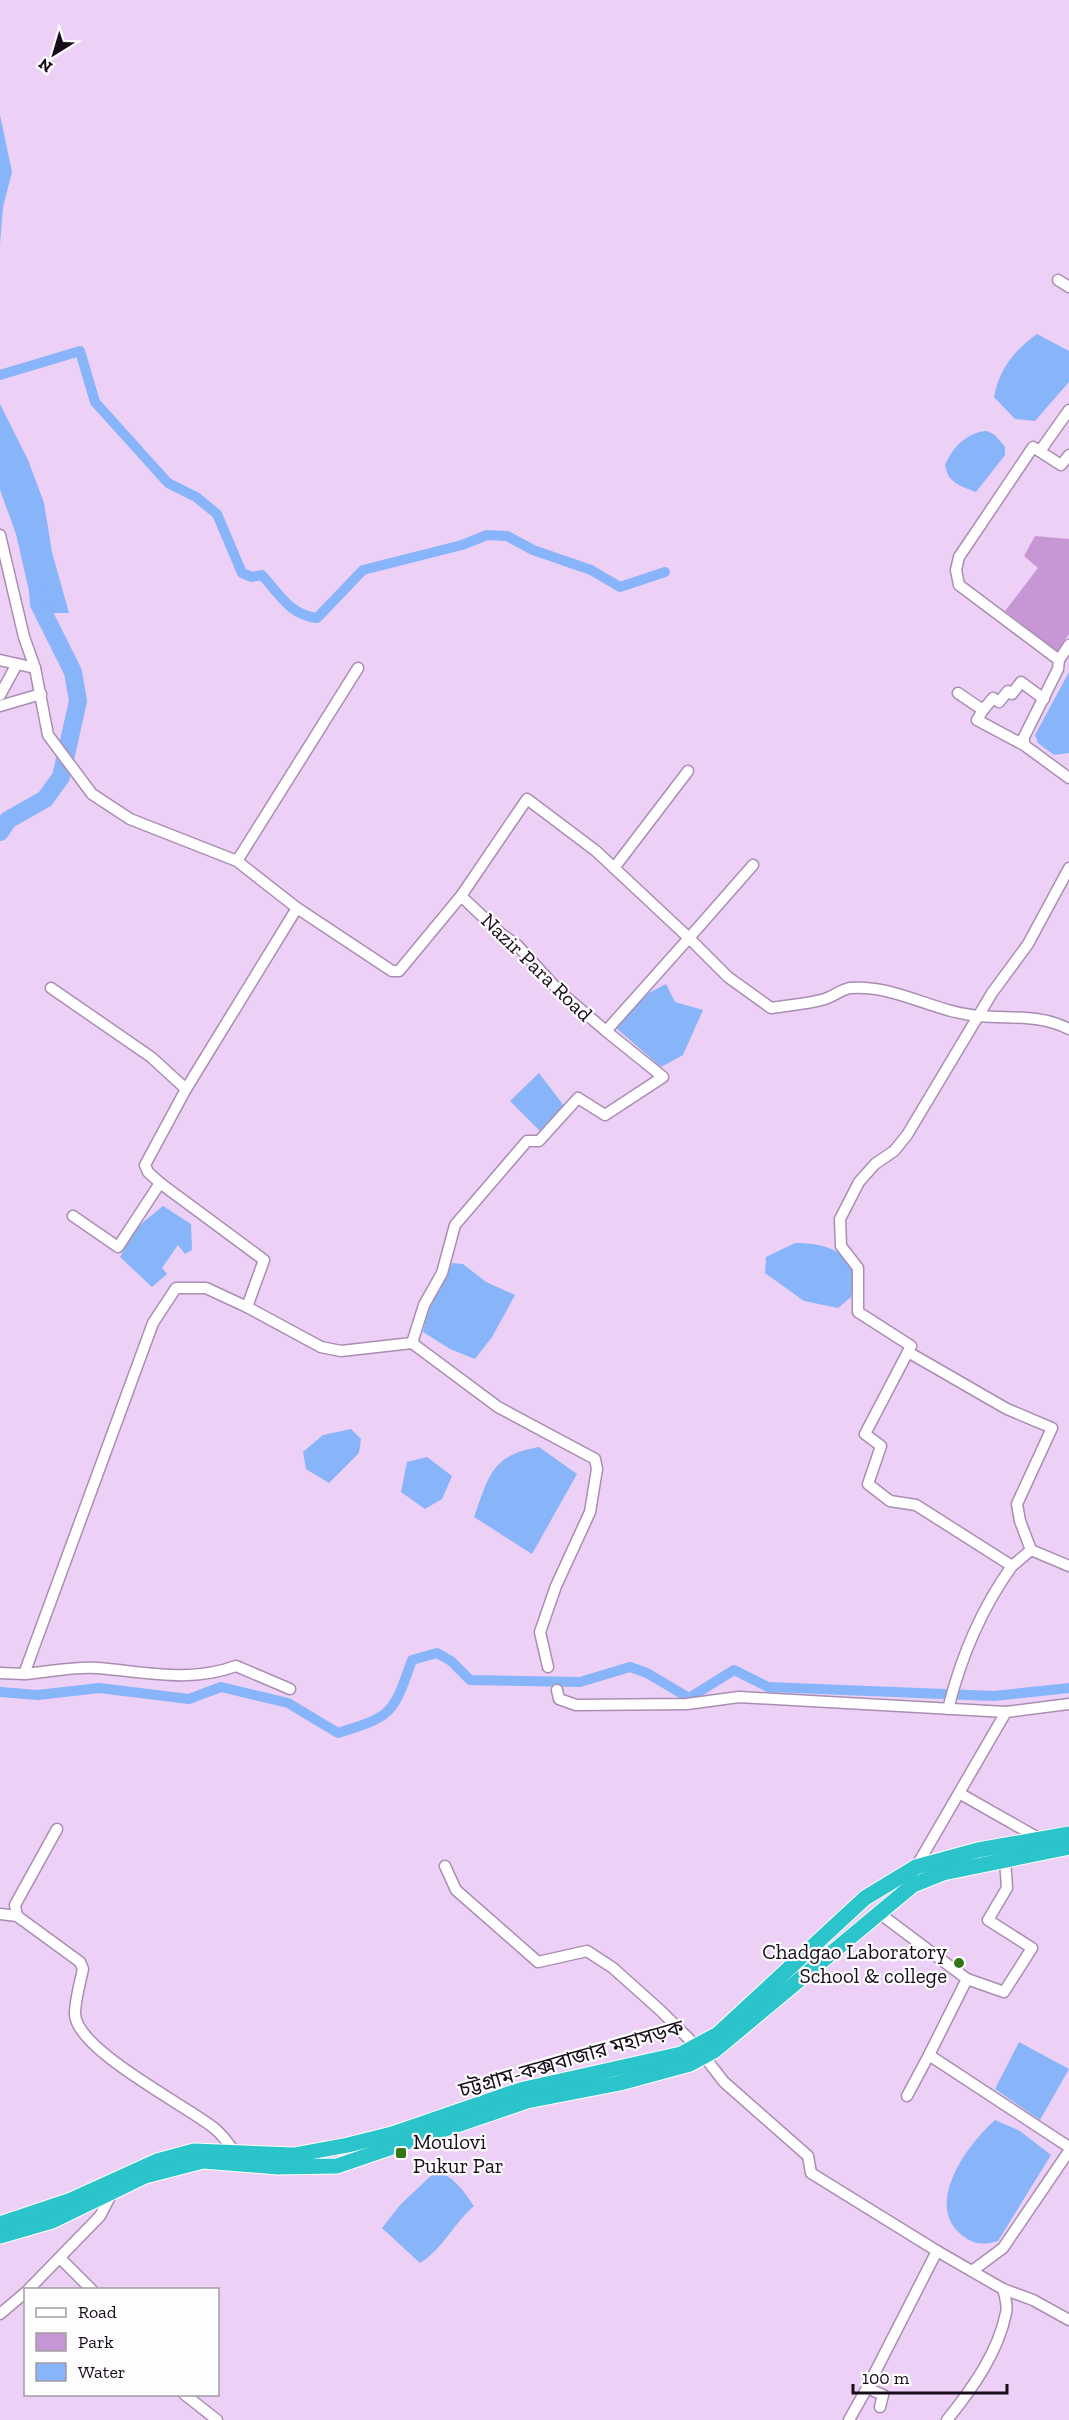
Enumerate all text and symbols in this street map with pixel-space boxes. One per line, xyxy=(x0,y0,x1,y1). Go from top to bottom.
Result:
north arrow xyxy=(24,24,84,84)
text: N xyxy=(35,54,56,77)
street label: Nazir Para Road xyxy=(476,908,598,1027)
place label: Chadgao Laboratory School & college xyxy=(762,1939,947,1988)
marker: Chadgao Laboratory School & college xyxy=(952,1956,966,1970)
street label: চট্টগ্রাম-কক্সবাজার মহাসড়ক xyxy=(455,2014,687,2102)
place label: Moulovi Pukur Par xyxy=(413,2129,504,2178)
marker: Moulovi Pukur Par xyxy=(394,2146,408,2160)
legend xyxy=(24,2288,219,2396)
text: Road xyxy=(78,2301,117,2323)
text: Park xyxy=(78,2331,114,2353)
scale bar xyxy=(853,2357,1008,2395)
text: Water xyxy=(78,2361,125,2383)
text: 100 m xyxy=(862,2367,910,2389)

